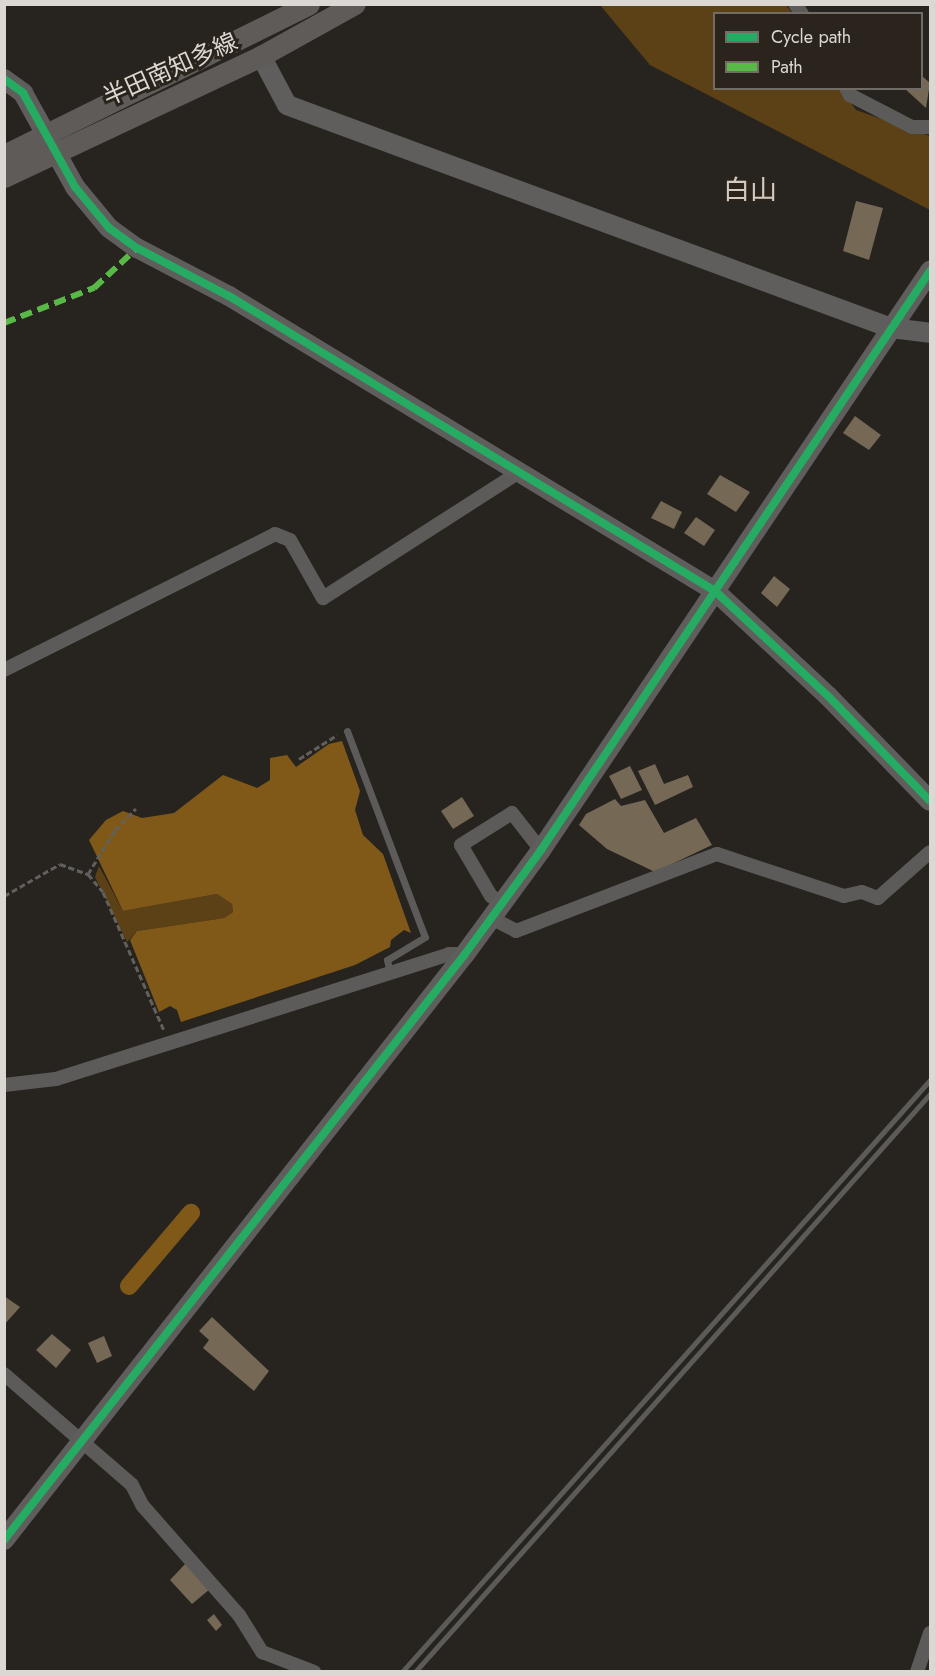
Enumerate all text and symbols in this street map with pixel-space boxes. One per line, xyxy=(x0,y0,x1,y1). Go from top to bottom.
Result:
legend xyxy=(713,12,923,90)
text: Cycle path xyxy=(771,24,851,50)
street label: 半田南知多線 xyxy=(98,27,242,111)
text: Path xyxy=(771,54,803,80)
district label: 白山 xyxy=(723,174,777,206)

